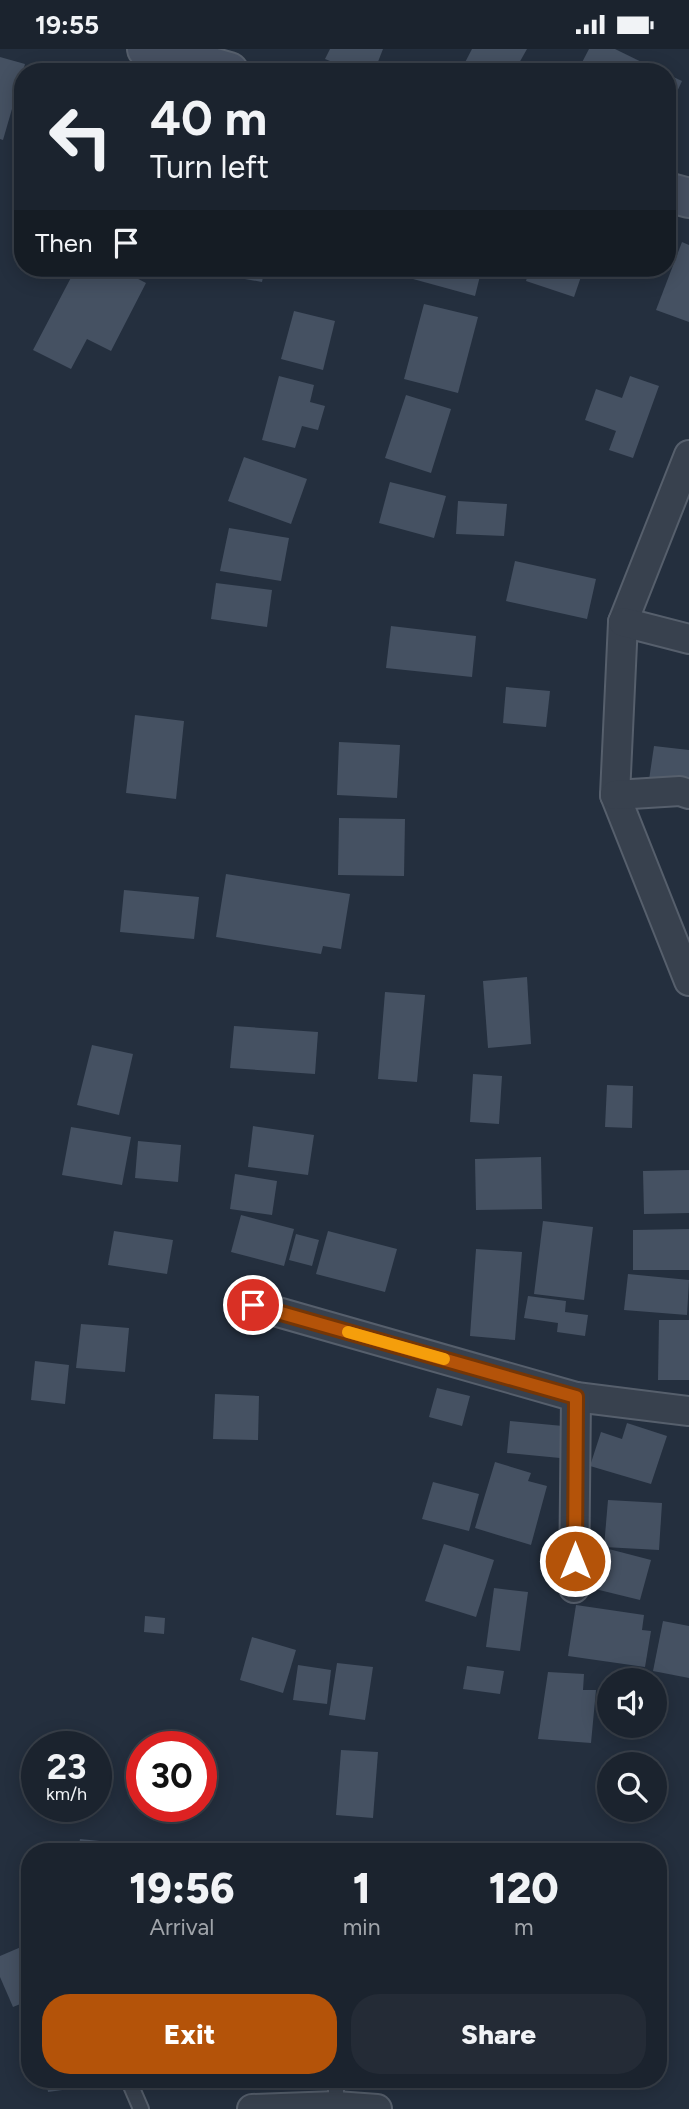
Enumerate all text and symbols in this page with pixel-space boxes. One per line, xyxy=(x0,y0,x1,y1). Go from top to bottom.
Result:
text: 19:55 xyxy=(35,9,99,41)
text: 40 m xyxy=(150,88,267,147)
icon: left xyxy=(35,91,126,182)
text: Turn left xyxy=(150,148,269,186)
icon: arrive xyxy=(107,224,145,262)
text: Then xyxy=(35,227,93,259)
pin xyxy=(223,1275,283,1335)
icon: arrive xyxy=(234,1286,272,1324)
position arrow xyxy=(538,1524,612,1598)
map controls xyxy=(597,1668,667,1822)
button: sound xyxy=(597,1668,667,1738)
speed limit sign: 30 xyxy=(126,1731,217,1822)
text: 23 xyxy=(47,1746,86,1788)
button: search xyxy=(597,1752,667,1822)
text: km/h xyxy=(46,1783,87,1805)
text: 19:56 xyxy=(129,1863,235,1914)
text: 1 xyxy=(353,1863,371,1914)
text: 120 xyxy=(489,1863,559,1914)
text: Arrival xyxy=(149,1913,214,1941)
text: min xyxy=(343,1913,381,1941)
text: m xyxy=(514,1913,534,1941)
button: Exit xyxy=(42,1994,337,2074)
button: Share xyxy=(351,1994,646,2074)

